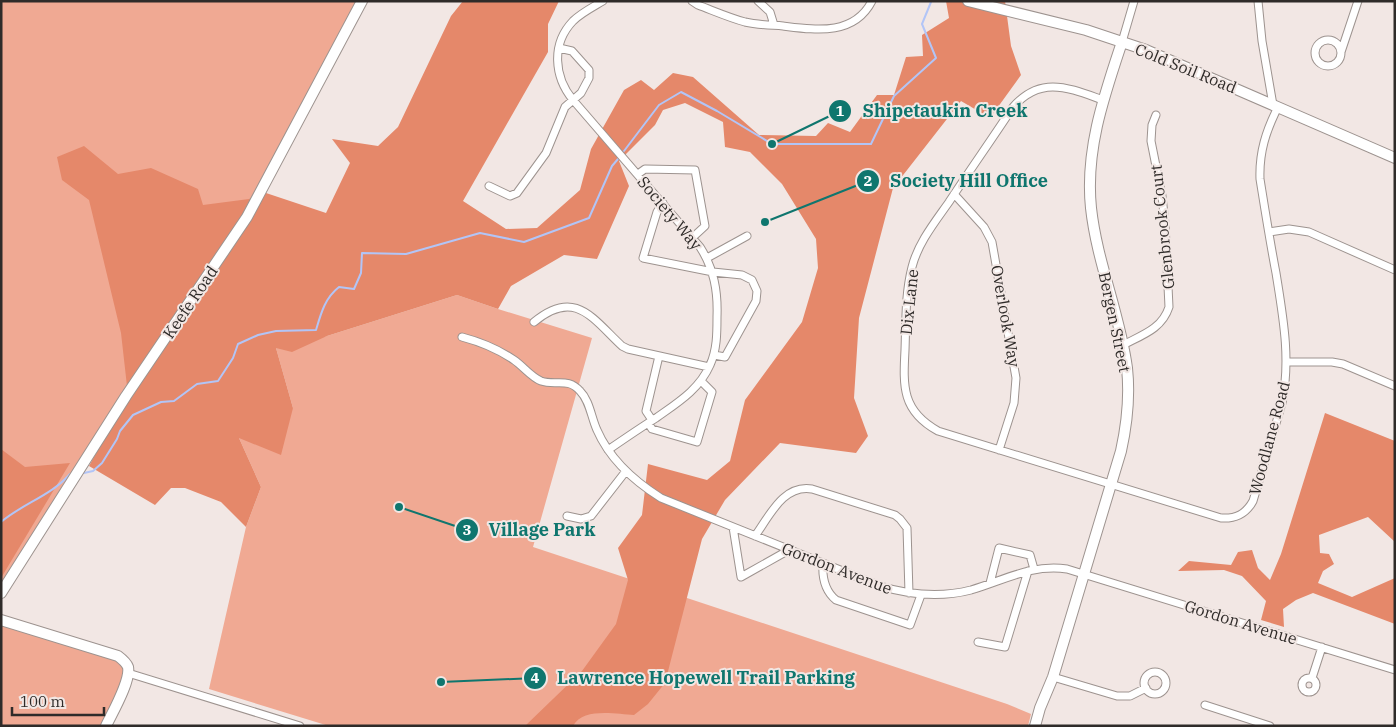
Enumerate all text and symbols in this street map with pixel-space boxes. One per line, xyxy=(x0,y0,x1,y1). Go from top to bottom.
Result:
street label: Cold Soil Road xyxy=(1132,39,1240,98)
callout: Shipetaukin Creek xyxy=(827,94,1037,127)
text: Shipetaukin Creek xyxy=(863,99,1028,122)
text: 1 xyxy=(835,101,845,120)
street label: Glenbrook Court xyxy=(1145,163,1178,290)
callout: Society Hill Office xyxy=(855,164,1058,197)
text: Society Hill Office xyxy=(890,169,1048,192)
text: 2 xyxy=(863,171,873,190)
street label: Society Way xyxy=(633,172,707,254)
street label: Keefe Road xyxy=(158,261,222,342)
street label: Overlook Way xyxy=(987,263,1025,369)
street label: Dix Lane xyxy=(896,268,922,336)
street label: Bergen Street xyxy=(1095,270,1136,375)
street label: Woodlane Road xyxy=(1244,379,1294,497)
callout: Village Park xyxy=(454,513,606,546)
text: Village Park xyxy=(489,518,596,541)
text: 3 xyxy=(462,520,472,539)
street label: Gordon Avenue xyxy=(779,538,895,598)
street label: Gordon Avenue xyxy=(1182,595,1300,649)
callout: Lawrence Hopewell Trail Parking xyxy=(522,661,865,694)
text: Lawrence Hopewell Trail Parking xyxy=(557,666,856,689)
text: 4 xyxy=(530,668,540,687)
scale bar xyxy=(12,684,105,716)
text: 100 m xyxy=(20,692,65,711)

